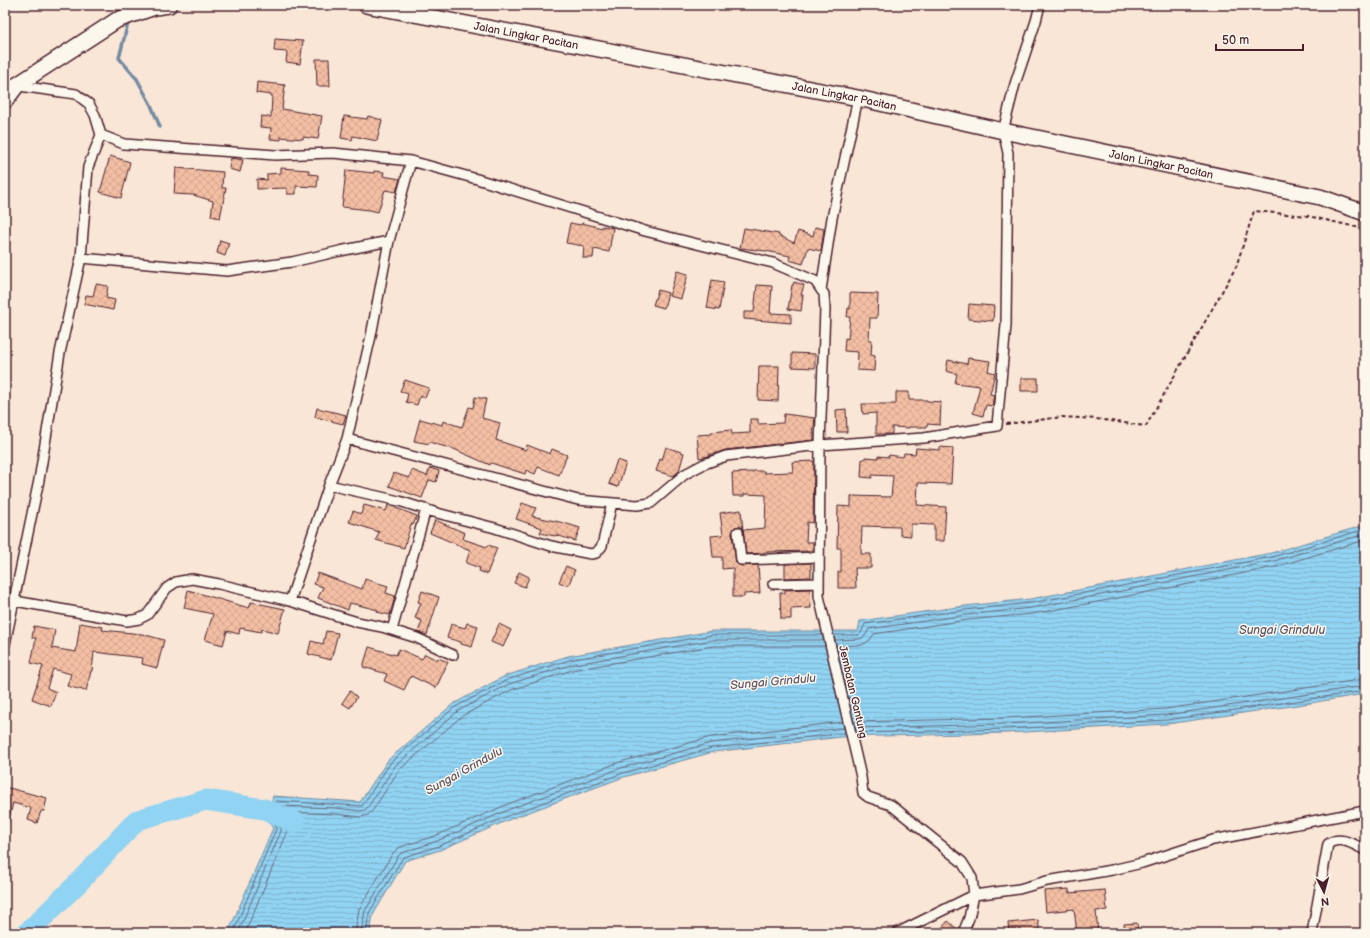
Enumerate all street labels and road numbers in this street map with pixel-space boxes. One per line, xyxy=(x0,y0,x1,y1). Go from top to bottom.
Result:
street label: Jalan Lingkar Pacitan xyxy=(473,19,580,52)
street label: Jalan Lingkar Pacitan xyxy=(791,79,898,113)
street label: Jalan Lingkar Pacitan xyxy=(1108,147,1214,181)
street label: Jembatan Gantung xyxy=(836,644,870,740)

